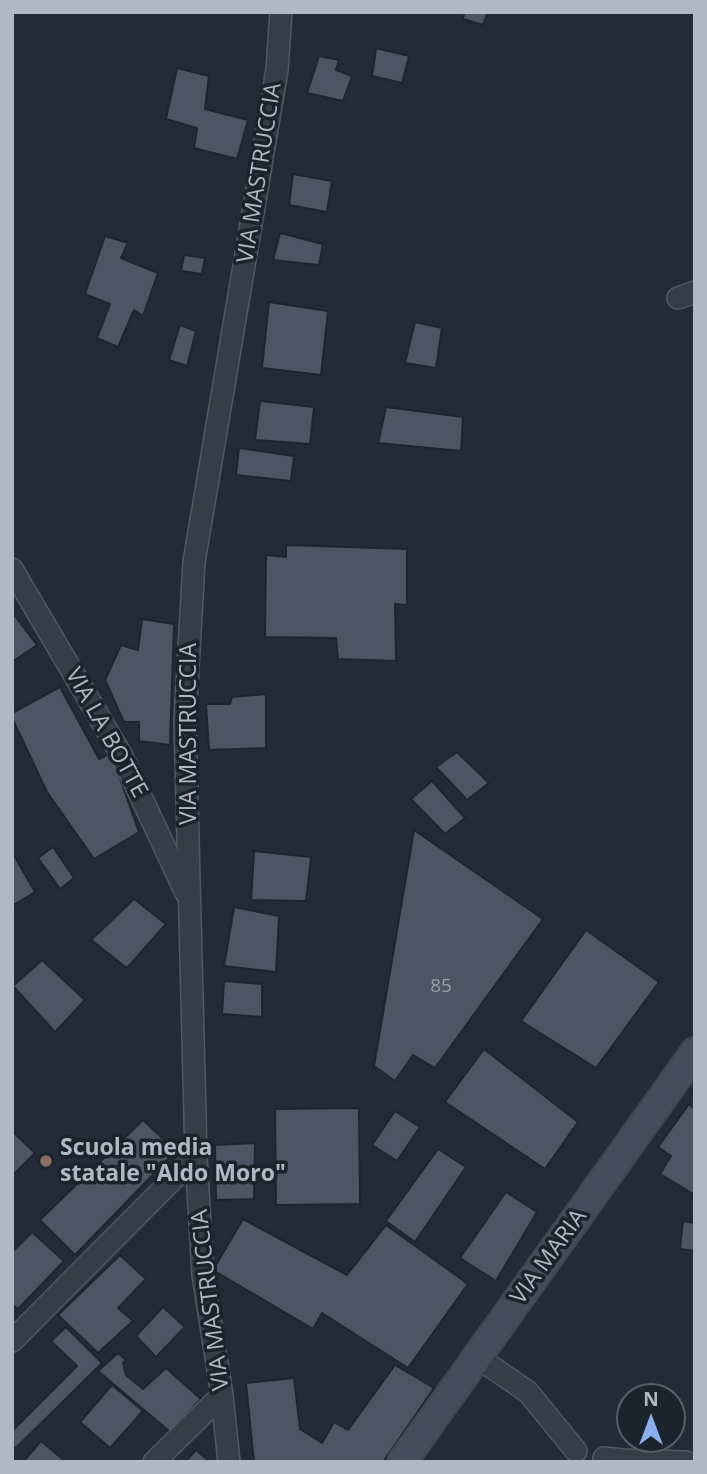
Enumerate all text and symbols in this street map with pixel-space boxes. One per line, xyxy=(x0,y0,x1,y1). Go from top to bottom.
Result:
street label: VIA MASTRUCCIA xyxy=(232,81,288,265)
street label: VIA MASTRUCCIA xyxy=(175,643,203,825)
street label: VIA LA BOTTE xyxy=(59,663,153,803)
house number: 85 xyxy=(430,976,452,998)
place label: Scuola media statale "Aldo Moro" xyxy=(60,1134,286,1188)
marker: Scuola media statale "Aldo Moro" xyxy=(38,1153,54,1169)
street label: VIA MARIA xyxy=(505,1204,593,1310)
street label: VIA MASTRUCCIA xyxy=(186,1208,236,1392)
north arrow xyxy=(616,1383,686,1453)
text: N xyxy=(643,1386,659,1412)

